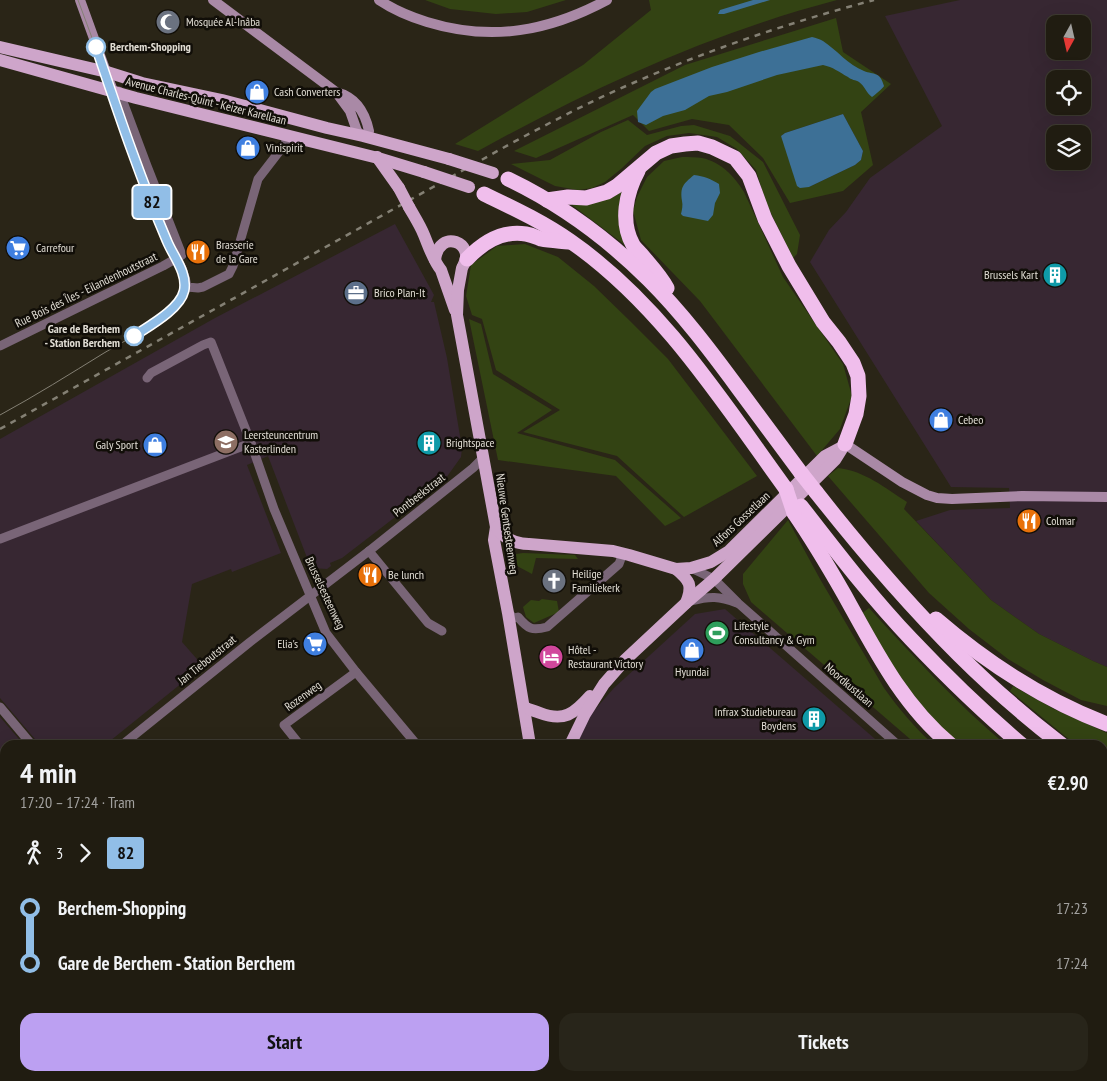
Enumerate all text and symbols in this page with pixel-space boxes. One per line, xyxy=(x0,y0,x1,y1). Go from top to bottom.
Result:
mosque icon: Mosquée Al-Inâba xyxy=(155,9,181,35)
place label: Mosquée Al-Inâba xyxy=(186,14,260,29)
north arrow xyxy=(1046,15,1091,60)
map controls xyxy=(1046,15,1091,170)
marker: Berchem-Shopping xyxy=(86,37,106,57)
place label: Berchem-Shopping xyxy=(110,39,191,54)
button: locate xyxy=(1046,70,1091,115)
street label: Avenue Charles-Quint - Keizer Karellaan xyxy=(124,73,288,128)
shop icon: Cash Converters xyxy=(244,79,270,105)
place label: Cash Converters xyxy=(274,84,340,99)
button: layers xyxy=(1046,125,1091,170)
shop icon: Vinispirit xyxy=(235,135,261,161)
place label: Vinispirit xyxy=(265,140,304,155)
line badge: 82 xyxy=(130,186,174,218)
text: 82 xyxy=(143,190,161,213)
supermarket icon: Carrefour xyxy=(5,235,31,261)
place label: Brasserie de la Gare xyxy=(216,237,258,266)
restaurant icon: Brasserie de la Gare xyxy=(185,239,211,265)
place label: Carrefour xyxy=(36,240,75,255)
street label: Rue Bois des Îles - Eilandenhoutstraat xyxy=(12,248,160,331)
building icon: Brussels Kart xyxy=(1042,262,1068,288)
place label: Brussels Kart xyxy=(984,267,1039,282)
office icon: Brico Plan-It xyxy=(343,280,369,306)
place label: Brico Plan-It xyxy=(374,285,426,300)
place label: Gare de Berchem - Station Berchem xyxy=(44,321,120,350)
marker: Gare de Berchem - Station Berchem xyxy=(124,326,144,346)
shop icon: Cebeo xyxy=(928,407,954,433)
place label: Cebeo xyxy=(958,412,983,427)
place label: Leersteuncentrum Kasterlinden xyxy=(244,427,318,456)
school or university icon: Leersteuncentrum Kasterlinden xyxy=(213,429,239,455)
building icon: Brightspace xyxy=(416,430,442,456)
shop icon: Galy Sport xyxy=(142,432,168,458)
place label: Brightspace xyxy=(446,435,494,450)
place label: Galy Sport xyxy=(95,437,139,452)
street label: Pontbeekstraat xyxy=(390,469,448,520)
street label: Nieuwe Gentsesteenweg xyxy=(493,473,522,575)
street label: Alfons Gossetlaan xyxy=(709,488,773,549)
restaurant icon: Colmar xyxy=(1016,508,1042,534)
place label: Colmar xyxy=(1046,513,1076,528)
street label: Brusselsesteenweg xyxy=(302,554,349,631)
restaurant icon: Be lunch xyxy=(357,562,383,588)
place label: Heilige Familiekerk xyxy=(572,566,620,595)
place label: Be lunch xyxy=(388,567,424,582)
church icon: Heilige Familiekerk xyxy=(541,568,567,594)
place label: Lifestyle Consultancy & Gym xyxy=(734,618,815,647)
sports icon: Lifestyle Consultancy & Gym xyxy=(704,620,730,646)
street label: Jan Tieboutstraat xyxy=(174,631,239,688)
supermarket icon: Elia's xyxy=(302,631,328,657)
place label: Elia's xyxy=(277,636,298,651)
shop icon: Hyundai xyxy=(679,637,705,663)
place label: Hôtel - Restaurant Victory xyxy=(568,642,644,671)
hotel icon: Hôtel - Restaurant Victory xyxy=(538,644,564,670)
street label: Noordkustlaan xyxy=(822,659,877,710)
place label: Hyundai xyxy=(675,664,709,679)
street label: Rozenweg xyxy=(281,677,324,714)
place label: Infrax Studiebureau Boydens xyxy=(714,704,796,733)
building icon: Infrax Studiebureau Boydens xyxy=(801,706,827,732)
text: 4 min xyxy=(20,754,77,791)
text: €2.90 xyxy=(1048,771,1088,795)
text: 17:20 – 17:24 · Tram xyxy=(20,792,135,812)
icon: walk xyxy=(20,839,48,867)
icon: forward xyxy=(71,839,99,867)
text: 82 xyxy=(117,841,134,864)
text: 3 xyxy=(56,843,63,863)
text: Berchem-Shopping xyxy=(58,896,186,920)
text: 17:23 xyxy=(1056,898,1088,918)
text: Gare de Berchem - Station Berchem xyxy=(58,951,295,975)
text: 17:24 xyxy=(1056,953,1088,973)
button: Start xyxy=(20,1013,549,1071)
button: Tickets xyxy=(559,1013,1088,1071)

